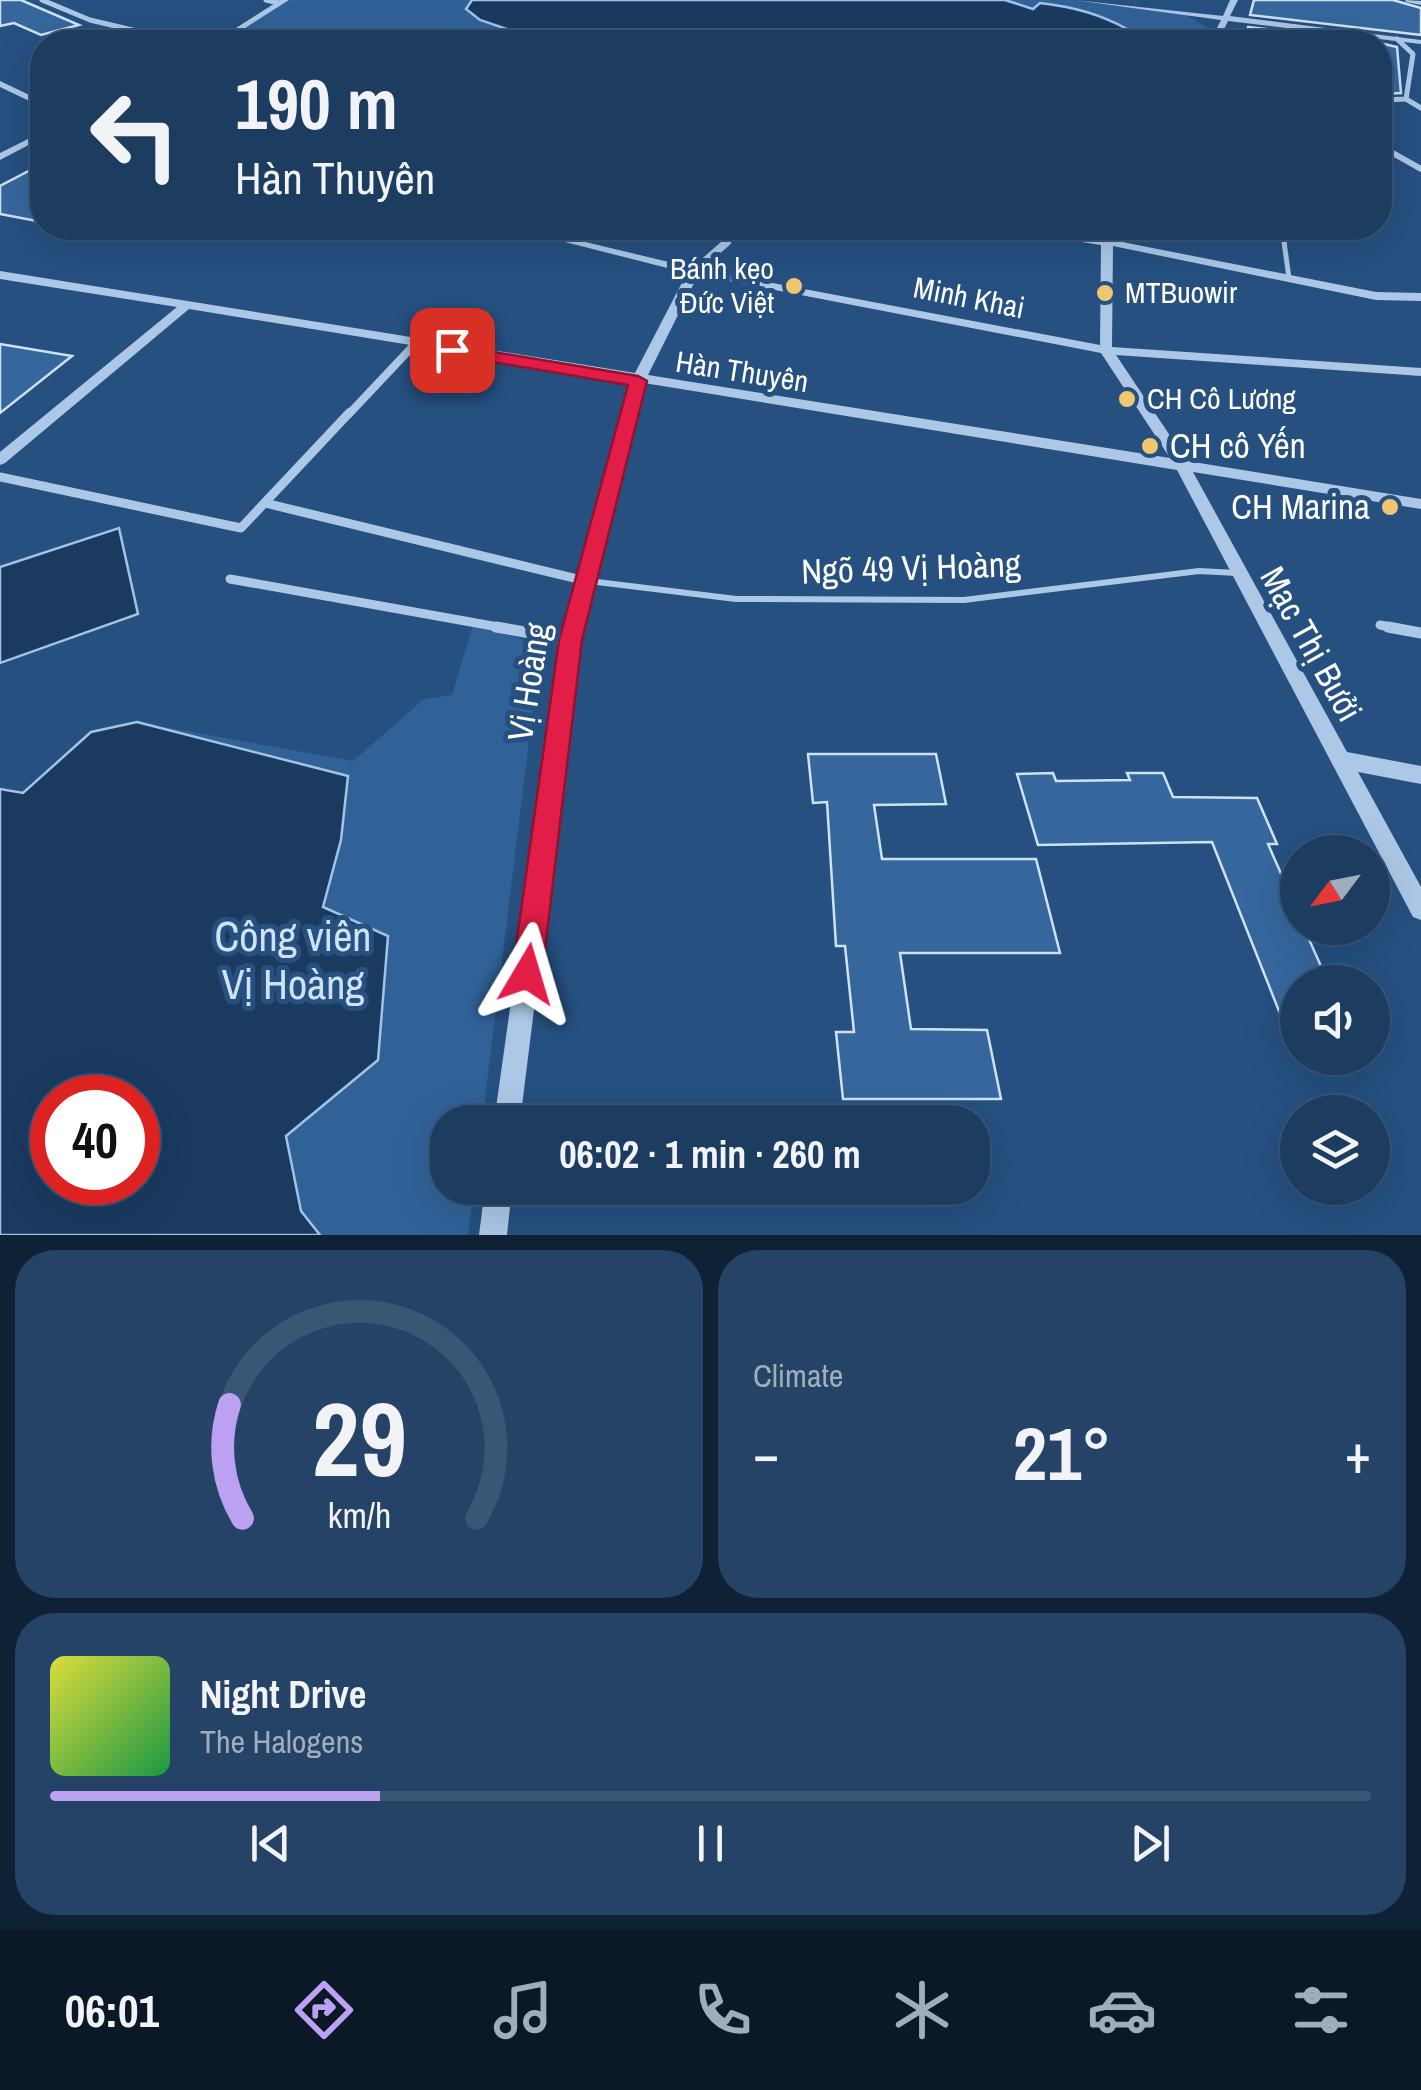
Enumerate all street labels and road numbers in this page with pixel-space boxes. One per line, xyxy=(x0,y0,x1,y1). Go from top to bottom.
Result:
street label: Minh Khai xyxy=(910,267,1028,327)
street label: Hàn Thuyên xyxy=(673,341,811,401)
street label: Ngõ 49 Vị Hoàng xyxy=(800,540,1022,595)
street label: Mạc Thị Bưởi xyxy=(1250,558,1373,730)
street label: Vị Hoàng xyxy=(496,619,561,744)

